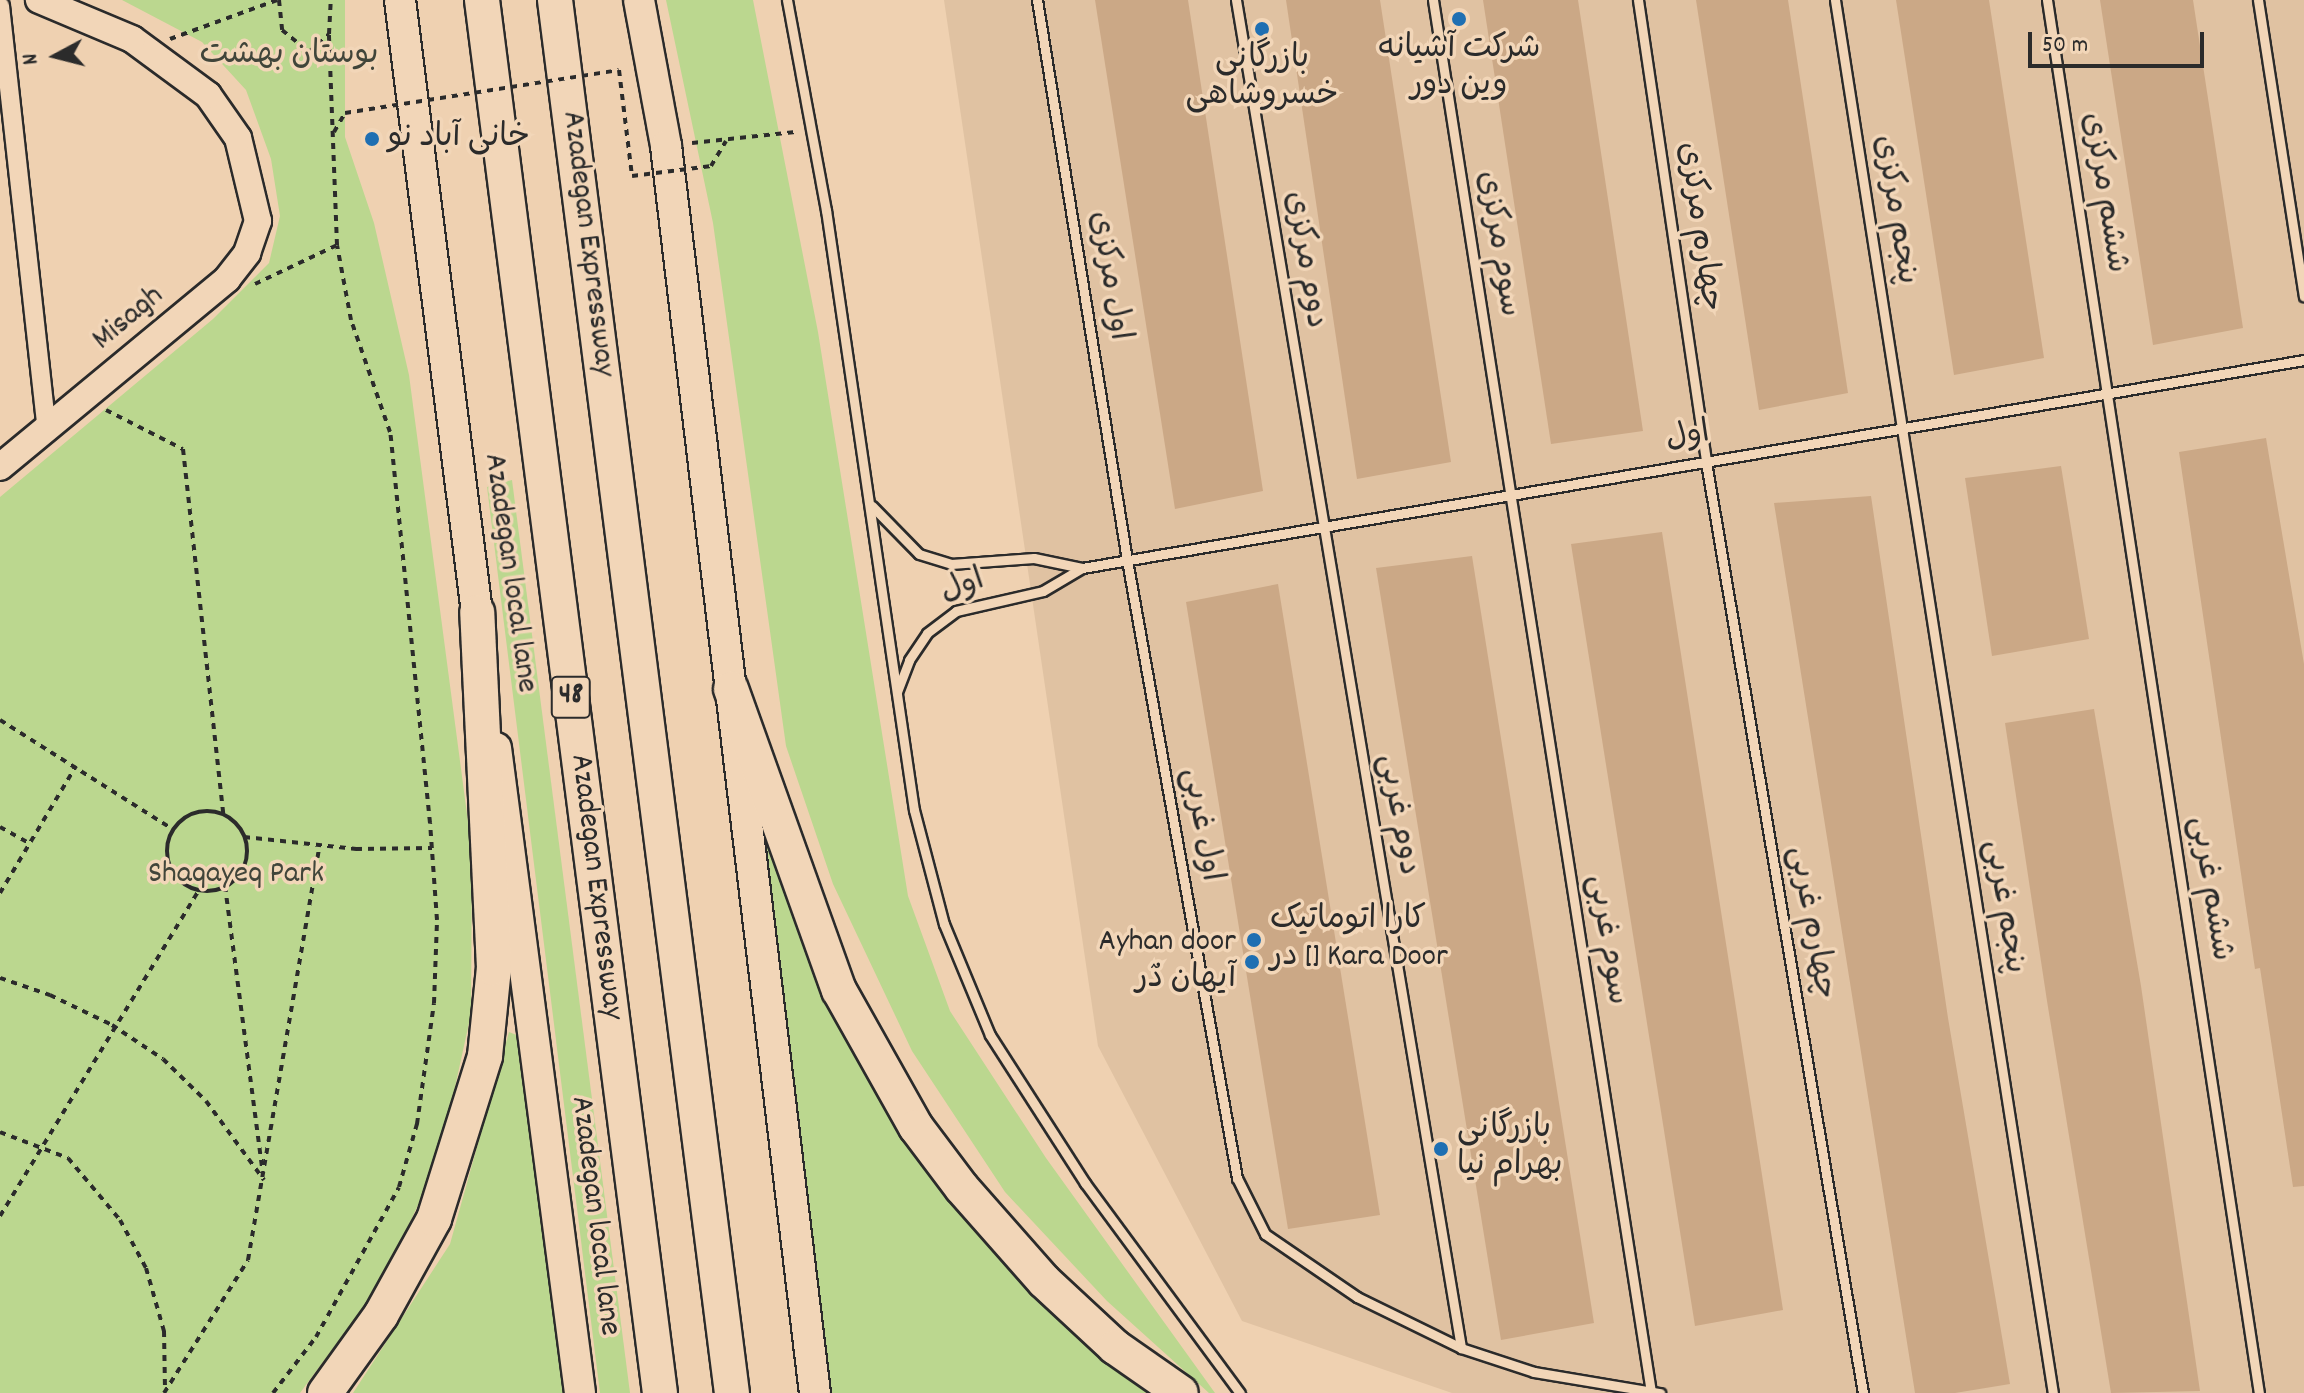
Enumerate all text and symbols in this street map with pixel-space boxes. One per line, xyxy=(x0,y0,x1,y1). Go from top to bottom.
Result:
marker: شرکت آشیانه وین دور xyxy=(1450,10,1468,28)
north arrow xyxy=(16,16,96,96)
scale bar xyxy=(2032,16,2208,66)
marker: بازرگانی خسروشاهی xyxy=(1253,20,1271,38)
text: 50 m xyxy=(2042,29,2088,63)
place label: شرکت آشیانه وین دور xyxy=(1377,32,1541,107)
park label: بوستان بهشت xyxy=(199,37,379,75)
place label: بازرگانی خسروشاهی xyxy=(1186,42,1338,117)
text: N xyxy=(16,52,48,66)
street label: Azadegan Expressway xyxy=(552,109,622,379)
street label: ششم مرکزی xyxy=(2071,110,2135,276)
place label: خانی آباد نو xyxy=(388,120,530,158)
marker: خانی آباد نو xyxy=(363,130,381,148)
street label: پنجم مرکزی xyxy=(1863,133,1925,287)
street label: چهارم مرکزی xyxy=(1667,140,1729,314)
street label: سوم مرکزی xyxy=(1467,168,1527,320)
street label: دوم مرکزی xyxy=(1274,189,1334,331)
street label: اول مرکزی xyxy=(1079,209,1137,343)
street label: Misagh xyxy=(85,278,173,360)
street label: اول xyxy=(1663,415,1713,461)
street label: Azadegan local lane xyxy=(473,451,545,695)
street label: اول xyxy=(936,562,990,614)
road number: 48 xyxy=(549,671,593,723)
street label: دوم غربی xyxy=(1367,751,1427,879)
street label: Azadegan Expressway xyxy=(560,752,630,1022)
street label: اول غربی xyxy=(1171,765,1229,885)
street label: ششم غربی xyxy=(2179,814,2239,964)
street label: پنجم غربی xyxy=(1974,838,2032,976)
street label: چهارم غربی xyxy=(1778,844,1842,1002)
park label: Shaqayeq Park xyxy=(148,856,324,894)
street label: سوم غربی xyxy=(1577,872,1635,1008)
place label: کارا اتوماتیک در [] Kara Door xyxy=(1270,903,1448,978)
place label: Ayhan door آیهان دٌر xyxy=(1098,925,1236,1000)
marker: کارا اتوماتیک در [] Kara Door xyxy=(1245,931,1263,949)
marker: Ayhan door آیهان دٌر xyxy=(1243,953,1261,971)
street label: Azadegan local lane xyxy=(560,1094,628,1338)
place label: بازرگانی بهرام نیا xyxy=(1457,1112,1563,1187)
marker: بازرگانی بهرام نیا xyxy=(1432,1140,1450,1158)

